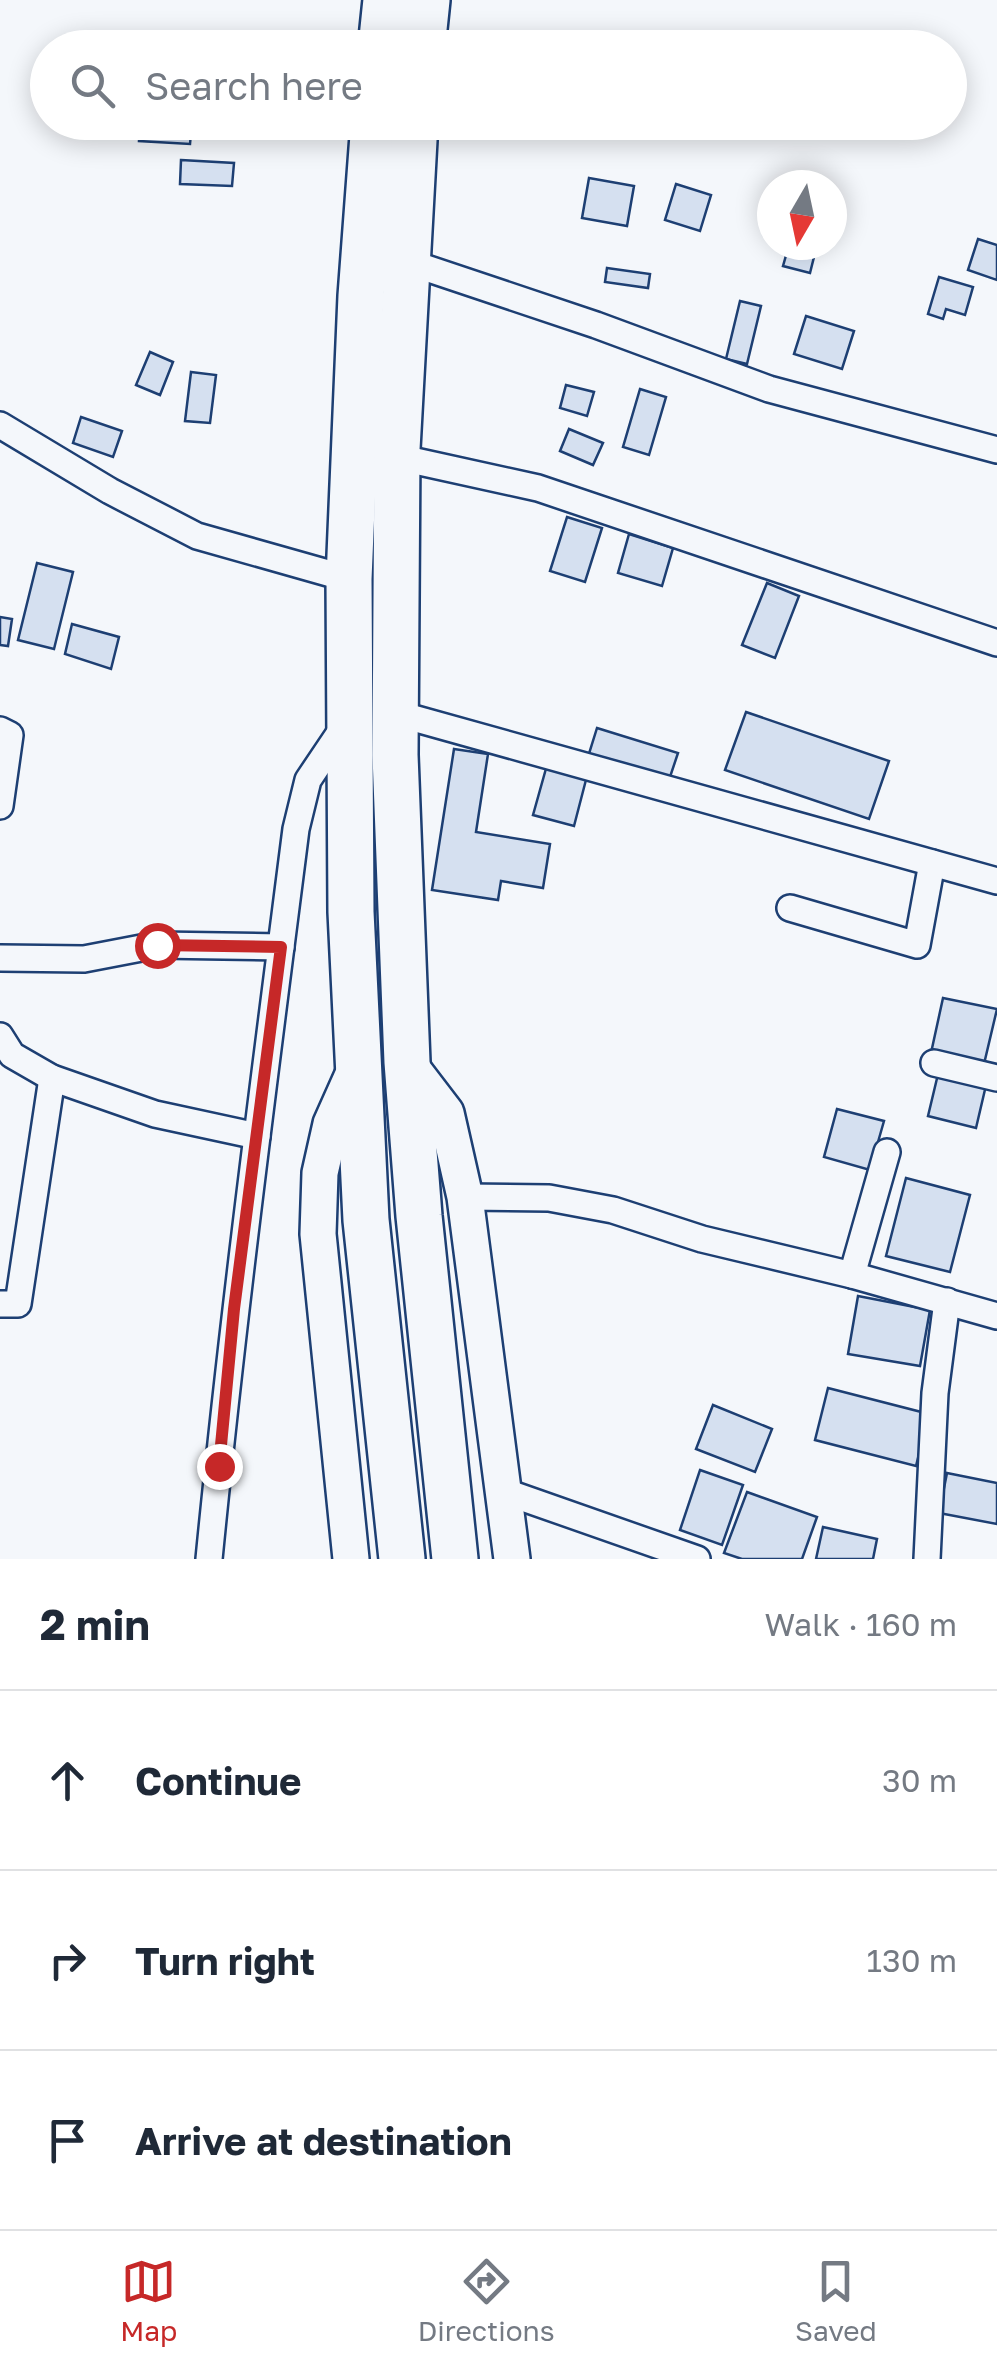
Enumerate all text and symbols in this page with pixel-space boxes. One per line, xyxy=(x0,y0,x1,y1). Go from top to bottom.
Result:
search box xyxy=(30,30,967,140)
icon: search xyxy=(65,58,120,113)
text: Search here xyxy=(145,63,363,108)
north arrow xyxy=(757,170,847,260)
route start xyxy=(135,923,181,969)
route end xyxy=(197,1444,243,1490)
text: 2 min xyxy=(40,1599,150,1649)
text: Walk · 160 m xyxy=(765,1605,957,1643)
icon: ahead xyxy=(40,1753,95,1808)
text: Continue xyxy=(135,1758,301,1803)
text: 30 m xyxy=(882,1761,957,1799)
icon: right xyxy=(40,1933,95,1988)
text: Turn right xyxy=(135,1938,315,1983)
text: 130 m xyxy=(867,1941,957,1979)
icon: arrive xyxy=(40,2113,95,2168)
text: Arrive at destination xyxy=(135,2118,512,2163)
tab: Map xyxy=(120,2254,177,2347)
tab: Directions xyxy=(418,2254,555,2347)
tab: Saved xyxy=(795,2254,877,2347)

